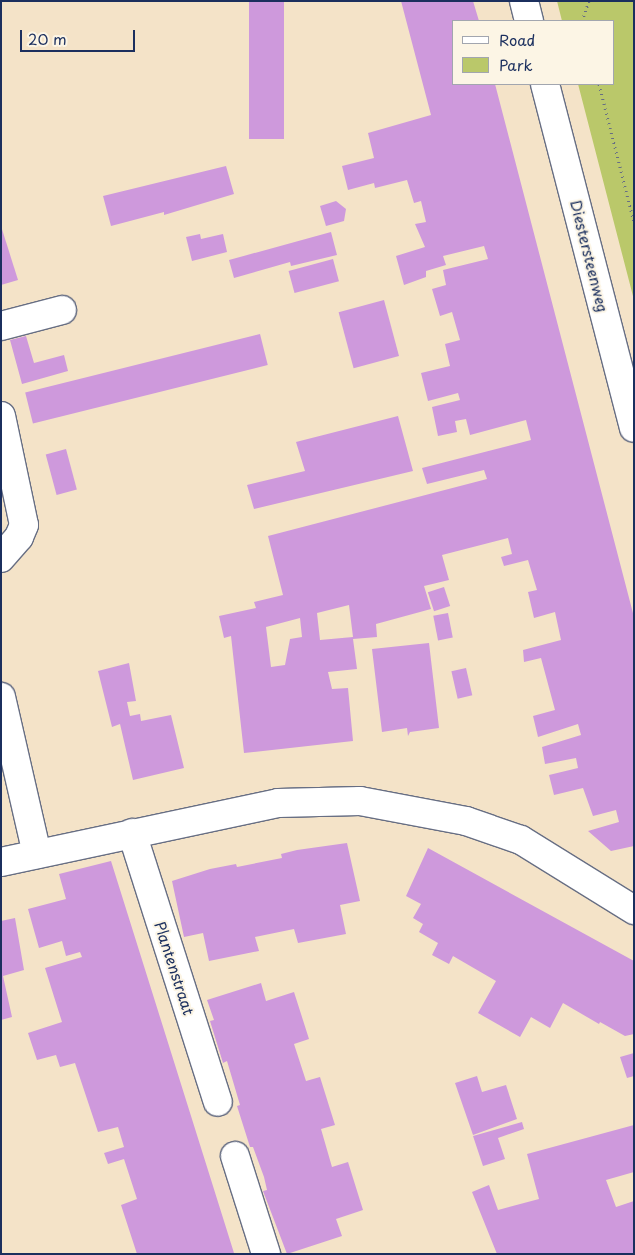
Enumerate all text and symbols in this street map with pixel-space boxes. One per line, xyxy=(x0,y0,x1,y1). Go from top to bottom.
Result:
scale bar xyxy=(22,20,138,52)
legend xyxy=(452,20,615,85)
text: 20 m xyxy=(28,27,67,50)
text: Road xyxy=(499,28,535,51)
text: Park xyxy=(499,53,533,76)
street label: Diestersteenweg xyxy=(567,198,613,314)
street label: Plantenstraat xyxy=(151,919,199,1017)

